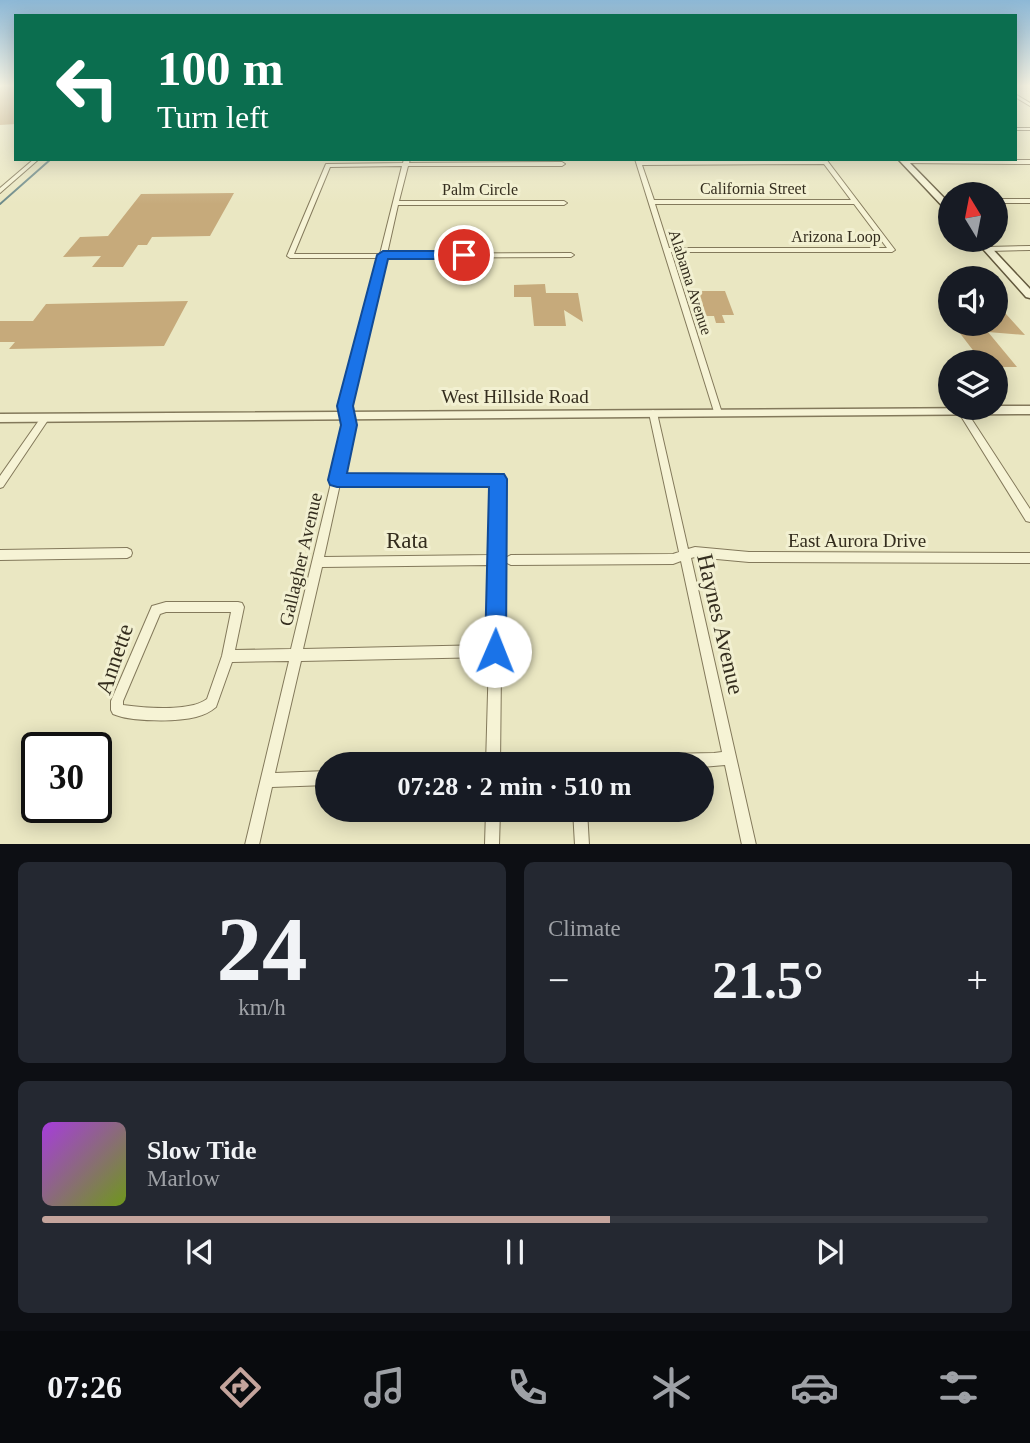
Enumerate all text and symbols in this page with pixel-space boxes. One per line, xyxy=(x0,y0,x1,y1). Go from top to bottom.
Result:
text: 100 m xyxy=(157,41,284,96)
icon: left xyxy=(42,42,133,133)
text: Turn left xyxy=(157,99,269,135)
street label: California Street xyxy=(700,180,807,197)
street label: Palm Circle xyxy=(442,181,518,198)
north arrow xyxy=(938,182,1008,252)
map controls xyxy=(938,182,1008,420)
pin xyxy=(434,225,494,285)
street label: Alabama Avenue xyxy=(666,227,716,337)
street label: Arizona Loop xyxy=(791,228,881,246)
icon: arrive xyxy=(445,236,483,274)
button: sound xyxy=(938,266,1008,336)
button: layers xyxy=(938,350,1008,420)
street label: West Hillside Road xyxy=(441,386,589,407)
street label: Gallagher Avenue xyxy=(275,490,326,628)
street label: Rata xyxy=(386,528,428,553)
street label: East Aurora Drive xyxy=(788,530,926,551)
street label: Haynes Avenue xyxy=(692,551,749,697)
position arrow xyxy=(458,614,532,688)
street label: Annette xyxy=(91,621,138,698)
speed limit sign: 30 xyxy=(21,732,112,823)
text: 07:28 · 2 min · 510 m xyxy=(398,772,632,801)
text: 24 xyxy=(217,899,308,1000)
text: Climate xyxy=(548,916,621,941)
text: 21.5° xyxy=(712,952,824,1009)
text: − xyxy=(548,959,569,1001)
text: + xyxy=(967,959,988,1001)
text: km/h xyxy=(238,995,286,1020)
text: Slow Tide xyxy=(147,1136,257,1165)
text: Marlow xyxy=(147,1166,220,1191)
icon: previous xyxy=(181,1233,219,1271)
icon: pause xyxy=(496,1233,534,1271)
icon: next xyxy=(811,1233,849,1271)
icon: directions xyxy=(216,1363,265,1412)
icon: music xyxy=(360,1363,409,1412)
icon: phone xyxy=(503,1363,552,1412)
icon: climate xyxy=(647,1363,696,1412)
icon: car xyxy=(790,1363,839,1412)
icon: filters xyxy=(934,1363,983,1412)
text: 07:26 xyxy=(47,1369,122,1405)

